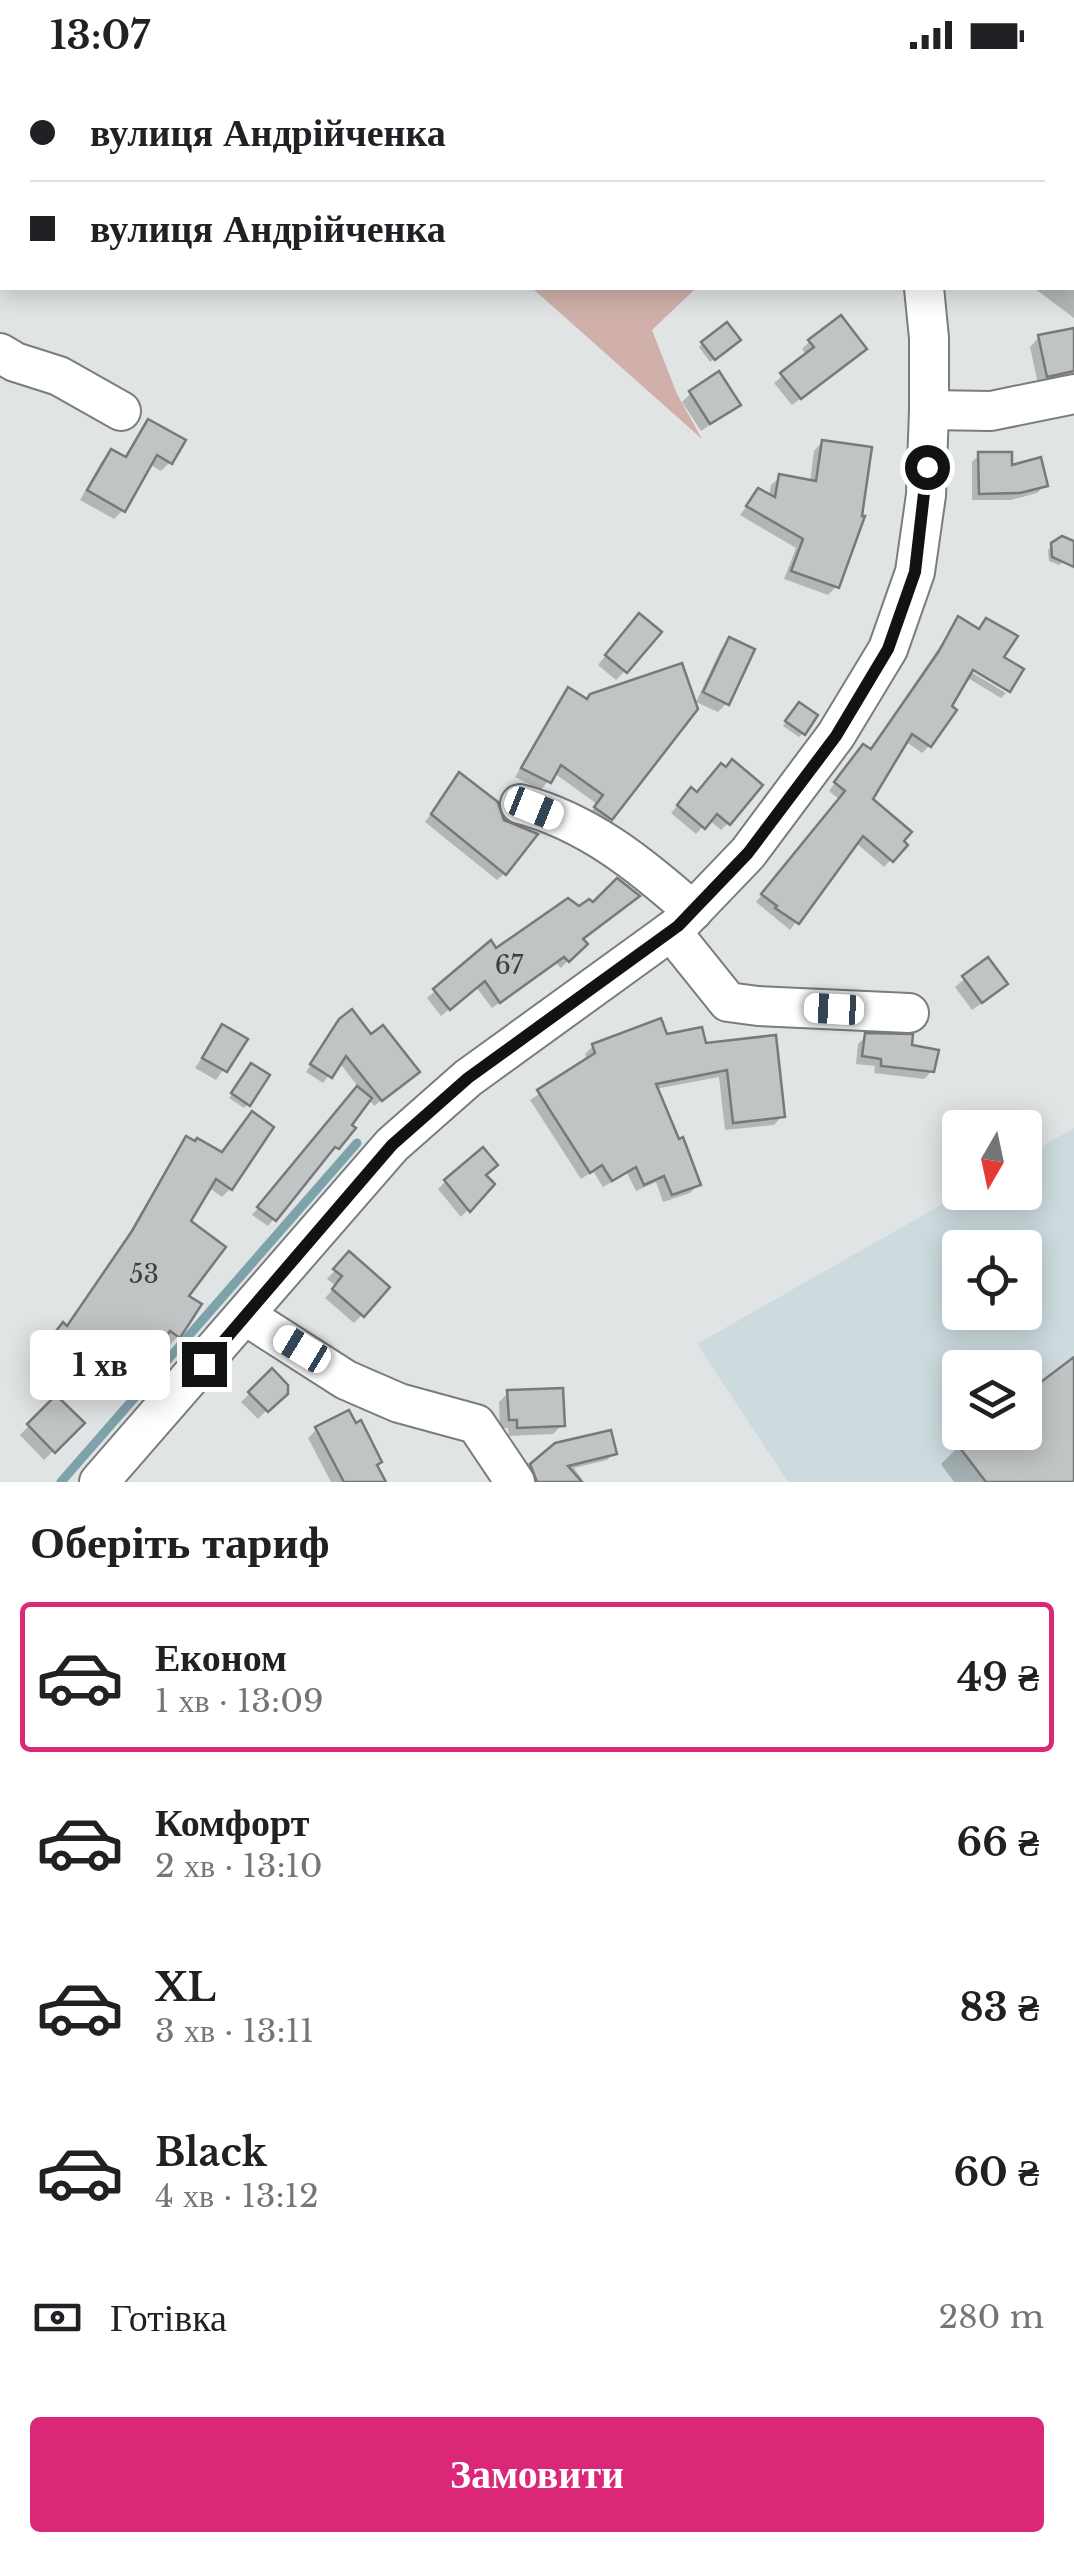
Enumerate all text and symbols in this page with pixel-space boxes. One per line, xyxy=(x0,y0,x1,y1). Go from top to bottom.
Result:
text: 13:07 xyxy=(50,12,150,59)
text: вулиця Андрійченка xyxy=(90,109,446,156)
text: вулиця Андрійченка xyxy=(90,205,446,252)
route start xyxy=(905,445,950,490)
car xyxy=(501,783,567,833)
house number: 67 xyxy=(495,950,524,981)
car xyxy=(803,992,865,1026)
north arrow xyxy=(942,1110,1042,1210)
map controls xyxy=(942,1110,1042,1450)
button: locate xyxy=(942,1230,1042,1330)
house number: 53 xyxy=(129,1259,159,1290)
car xyxy=(269,1321,335,1377)
callout: 1 хв xyxy=(29,1329,169,1399)
route end xyxy=(182,1342,227,1387)
text: 1 хв xyxy=(72,1345,128,1385)
button: layers xyxy=(942,1350,1042,1450)
text: Оберіть тариф xyxy=(30,1514,330,1570)
icon: car xyxy=(35,1632,125,1722)
text: Економ xyxy=(155,1634,287,1681)
text: 49 ₴ xyxy=(957,1654,1039,1701)
text: 1 хв · 13:09 xyxy=(155,1681,324,1721)
icon: car xyxy=(35,1797,125,1887)
text: Комфорт xyxy=(155,1799,309,1846)
text: 66 ₴ xyxy=(957,1819,1039,1866)
text: 2 хв · 13:10 xyxy=(155,1846,323,1886)
icon: car xyxy=(35,1962,125,2052)
text: XL xyxy=(155,1964,216,2011)
text: 83 ₴ xyxy=(959,1984,1039,2031)
text: 3 хв · 13:11 xyxy=(155,2011,314,2051)
icon: car xyxy=(35,2127,125,2217)
text: Black xyxy=(155,2129,267,2176)
text: 60 ₴ xyxy=(953,2149,1039,2196)
text: 4 хв · 13:12 xyxy=(155,2176,319,2216)
icon: cash xyxy=(30,2290,85,2345)
text: Готівка xyxy=(110,2294,227,2341)
text: 280 m xyxy=(939,2297,1044,2337)
button: Замовити xyxy=(30,2417,1044,2532)

